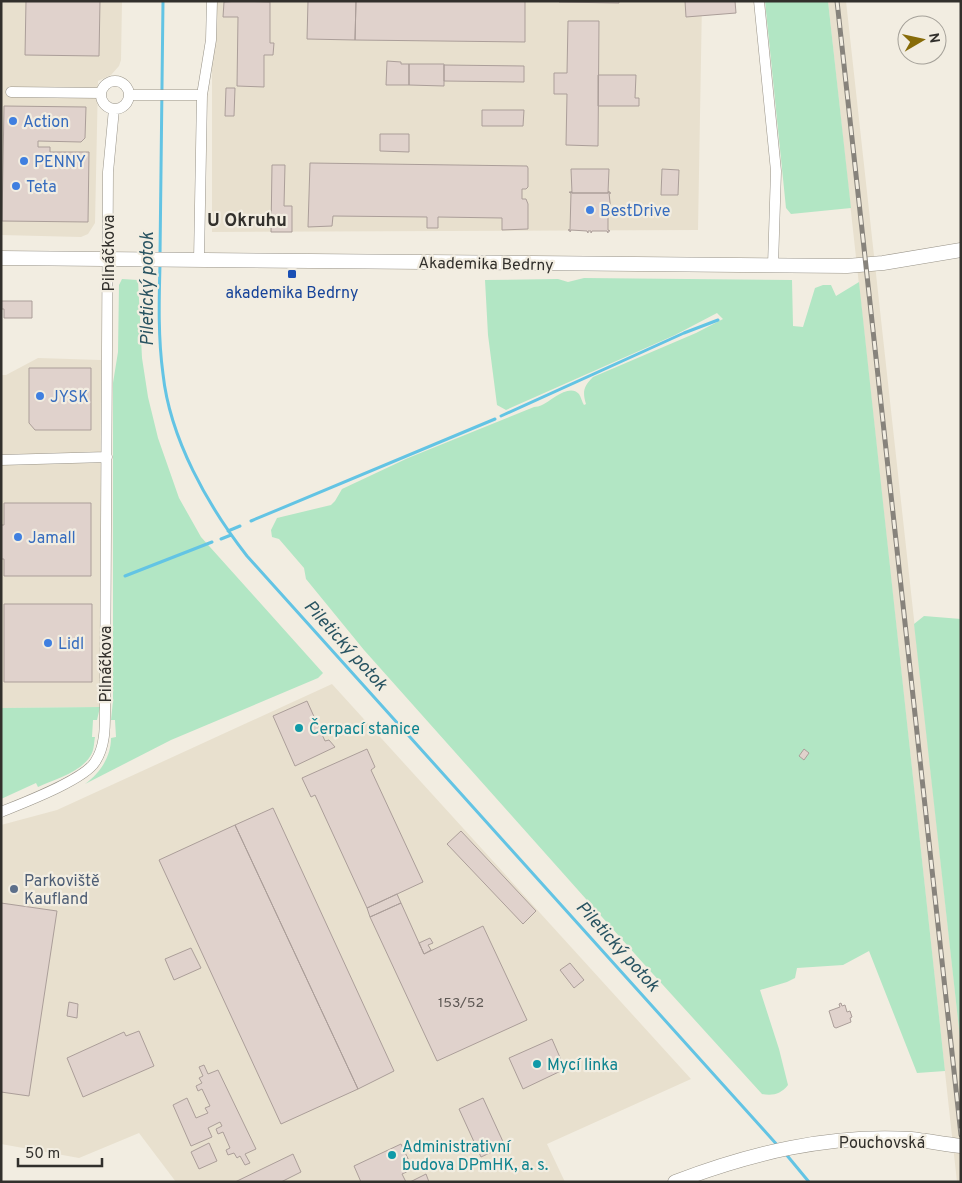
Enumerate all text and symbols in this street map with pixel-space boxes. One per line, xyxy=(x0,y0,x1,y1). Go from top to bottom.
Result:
north arrow xyxy=(897,15,947,65)
text: N xyxy=(924,32,943,45)
place label: Action xyxy=(23,113,69,133)
marker: Action xyxy=(7,115,19,127)
place label: PENNY xyxy=(34,153,86,173)
marker: PENNY xyxy=(18,155,30,167)
place label: Teta xyxy=(26,178,57,198)
marker: Teta xyxy=(10,180,22,192)
place label: BestDrive xyxy=(600,202,670,222)
marker: BestDrive xyxy=(584,204,596,216)
district label: U Okruhu xyxy=(207,210,287,233)
street label: Pilnáčkova xyxy=(100,215,120,291)
water label: Piletický potok xyxy=(137,231,160,346)
street label: Akademika Bedrny xyxy=(418,254,554,276)
marker: akademika Bedrny xyxy=(286,268,298,280)
place label: akademika Bedrny xyxy=(226,284,358,304)
place label: JYSK xyxy=(50,388,89,408)
marker: JYSK xyxy=(34,390,46,402)
place label: Jamall xyxy=(28,529,76,549)
marker: Jamall xyxy=(12,531,24,543)
water label: Piletický potok xyxy=(298,596,392,697)
street label: Pilnáčkova xyxy=(97,626,117,702)
place label: Lidl xyxy=(58,635,84,655)
marker: Lidl xyxy=(42,637,54,649)
place label: Čerpací stanice xyxy=(309,718,420,740)
marker: Čerpací stanice xyxy=(293,722,305,734)
place label: Parkoviště Kaufland xyxy=(24,872,100,910)
marker: Parkoviště Kaufland xyxy=(8,883,20,895)
water label: Piletický potok xyxy=(570,897,664,998)
house number: 153/52 xyxy=(438,995,484,1012)
place label: Mycí linka xyxy=(547,1056,618,1076)
marker: Mycí linka xyxy=(531,1058,543,1070)
street label: Pouchovská xyxy=(839,1134,925,1154)
scale bar xyxy=(18,1136,101,1168)
place label: Administrativní budova DPmHK, a. s. xyxy=(402,1138,548,1176)
text: 50 m xyxy=(25,1145,60,1164)
marker: Administrativní budova DPmHK, a. s. xyxy=(386,1149,398,1161)

